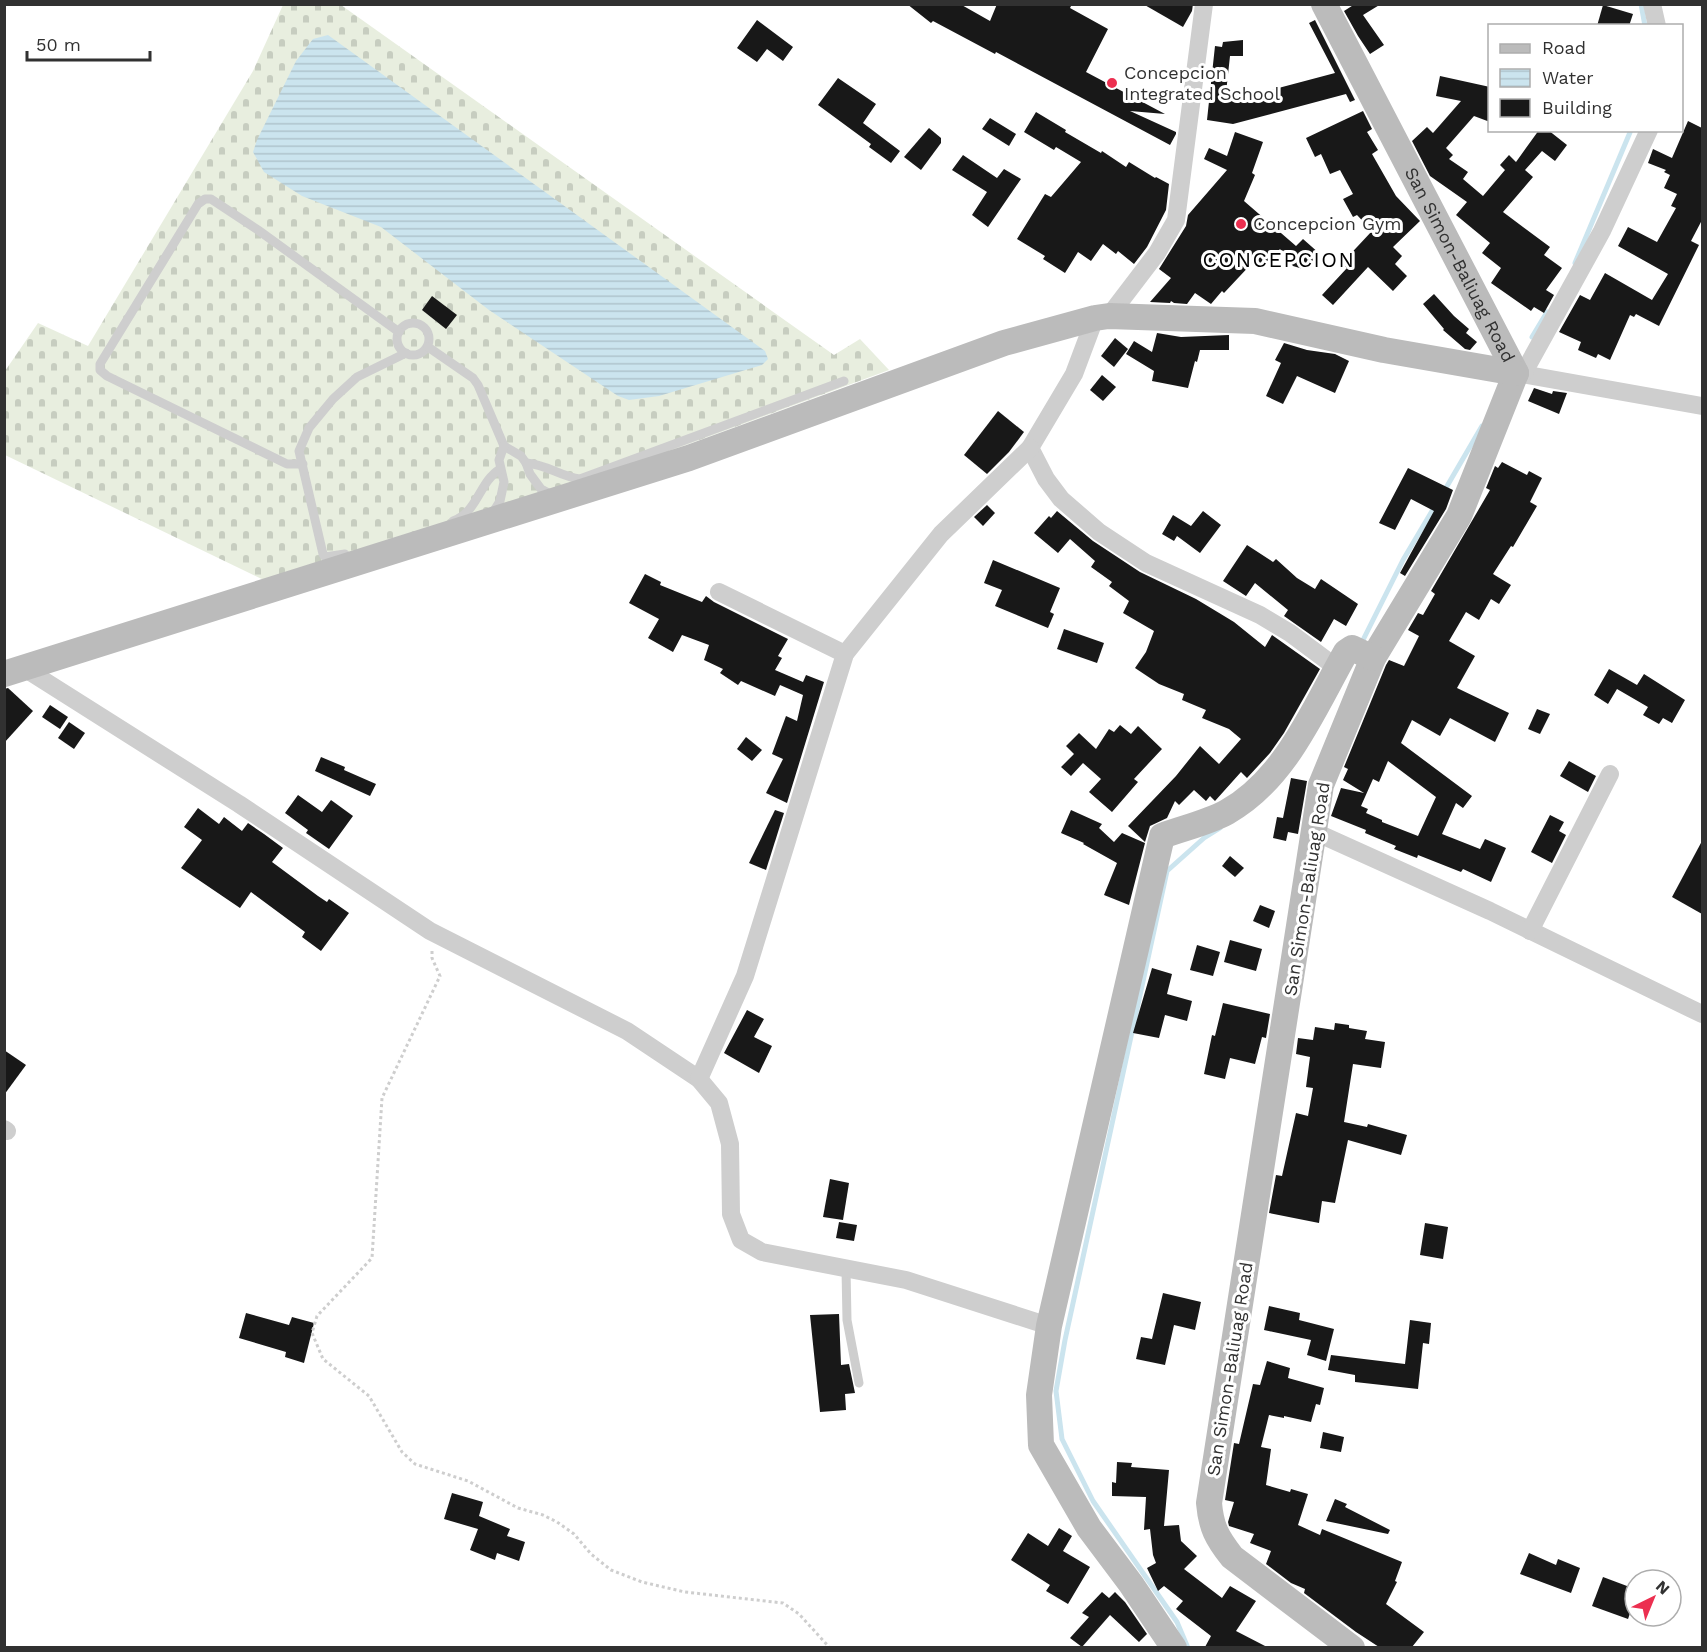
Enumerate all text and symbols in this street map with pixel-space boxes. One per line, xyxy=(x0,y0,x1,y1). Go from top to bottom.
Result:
scale bar xyxy=(27,24,150,62)
legend xyxy=(1488,24,1683,132)
text: 50 m xyxy=(36,34,81,55)
text: Road xyxy=(1542,37,1586,58)
place label: Concepcion Integrated School xyxy=(1124,62,1280,104)
text: Water xyxy=(1542,67,1594,88)
marker: Concepcion Integrated School xyxy=(1105,76,1119,90)
text: Building xyxy=(1542,97,1612,118)
street label: San Simon-Baliuag Road xyxy=(1401,164,1519,366)
place label: Concepcion Gym xyxy=(1253,213,1401,234)
marker: Concepcion Gym xyxy=(1234,217,1248,231)
district label: CONCEPCION xyxy=(1203,247,1355,272)
street label: San Simon-Baliuag Road xyxy=(1279,780,1334,997)
street label: San Simon-Baliuag Road xyxy=(1202,1260,1257,1477)
north arrow xyxy=(1623,1568,1683,1628)
text: N xyxy=(1652,1576,1674,1598)

